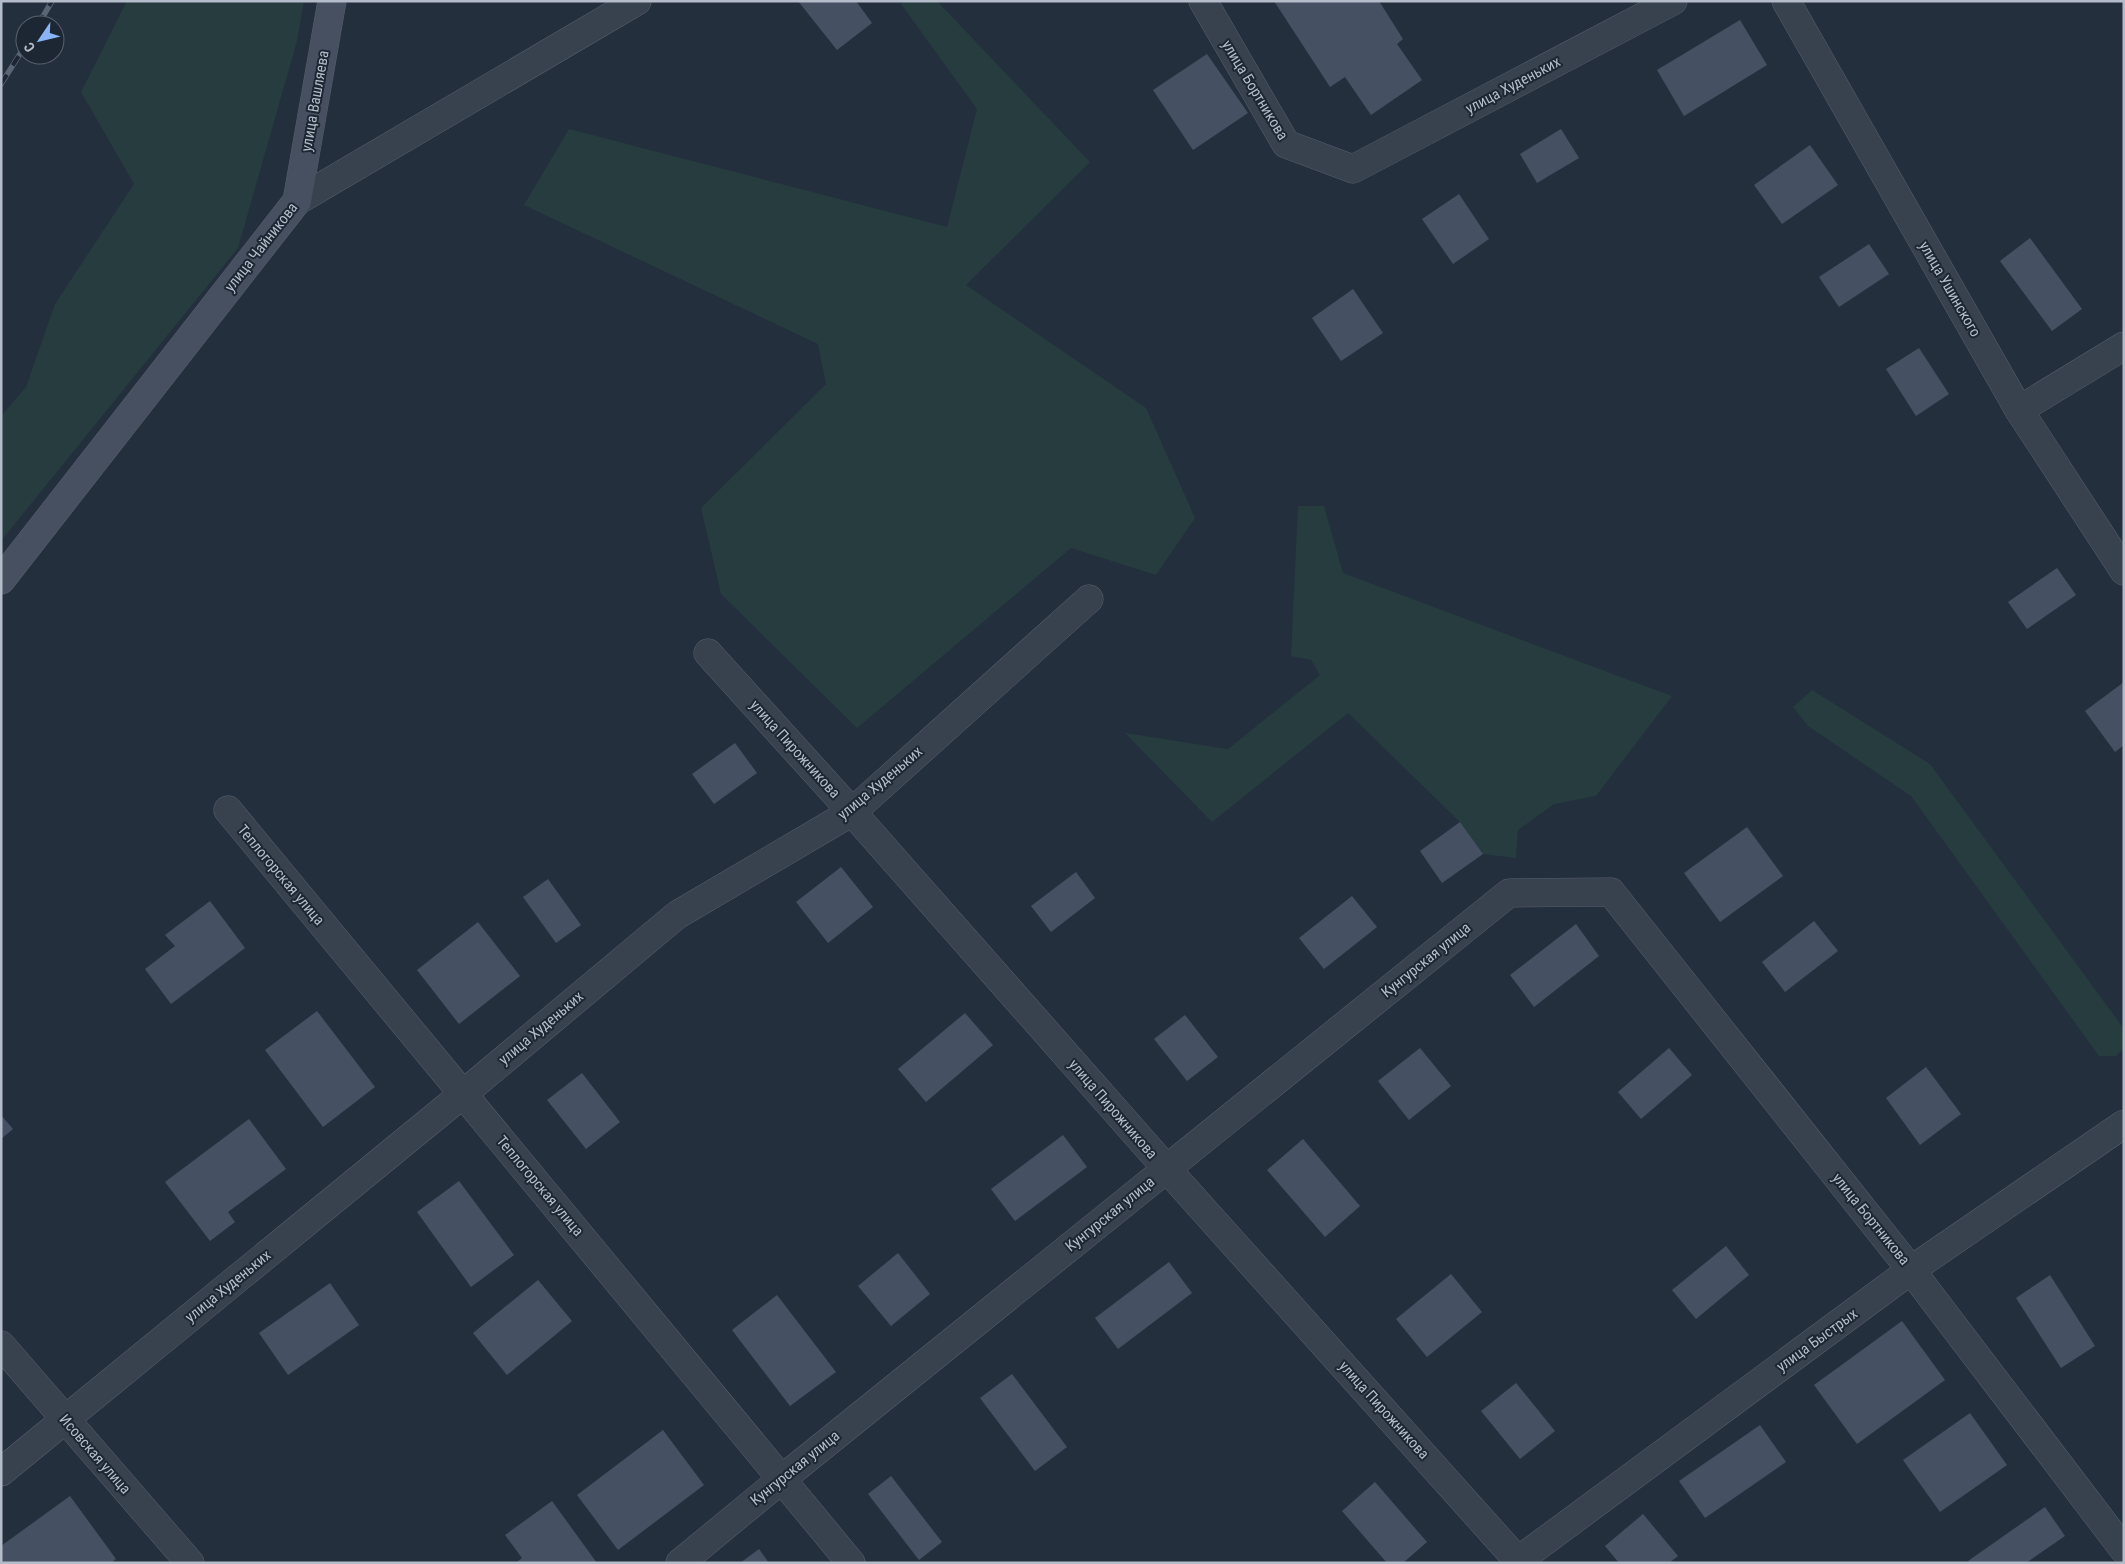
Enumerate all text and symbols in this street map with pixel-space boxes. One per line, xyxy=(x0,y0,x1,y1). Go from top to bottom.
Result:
north arrow xyxy=(15,15,65,65)
street label: улица Бортникова xyxy=(1218,37,1292,143)
text: С xyxy=(20,40,38,55)
street label: улица Вашляева xyxy=(297,49,333,153)
street label: улица Худеньких xyxy=(1462,52,1564,118)
street label: улица Чайникова xyxy=(221,199,301,295)
street label: улица Ушинского xyxy=(1915,238,1985,340)
street label: улица Пирожникова xyxy=(746,696,844,802)
street label: улица Худеньких xyxy=(834,742,926,824)
street label: Теплогорская улица xyxy=(234,821,328,929)
street label: Кунгурская улица xyxy=(1378,919,1474,1001)
street label: улица Худеньких xyxy=(495,987,587,1069)
street label: улица Пирожникова xyxy=(1065,1056,1161,1162)
street label: Теплогорская улица xyxy=(493,1132,587,1240)
street label: улица Бортникова xyxy=(1828,1169,1914,1269)
street label: Кунгурская улица xyxy=(1062,1173,1158,1255)
street label: улица Худеньких xyxy=(182,1246,275,1326)
street label: улица Быстрых xyxy=(1773,1304,1861,1375)
street label: улица Пирожникова xyxy=(1335,1357,1433,1463)
street label: Исовская улица xyxy=(56,1411,134,1497)
street label: Кунгурская улица xyxy=(747,1427,843,1509)

